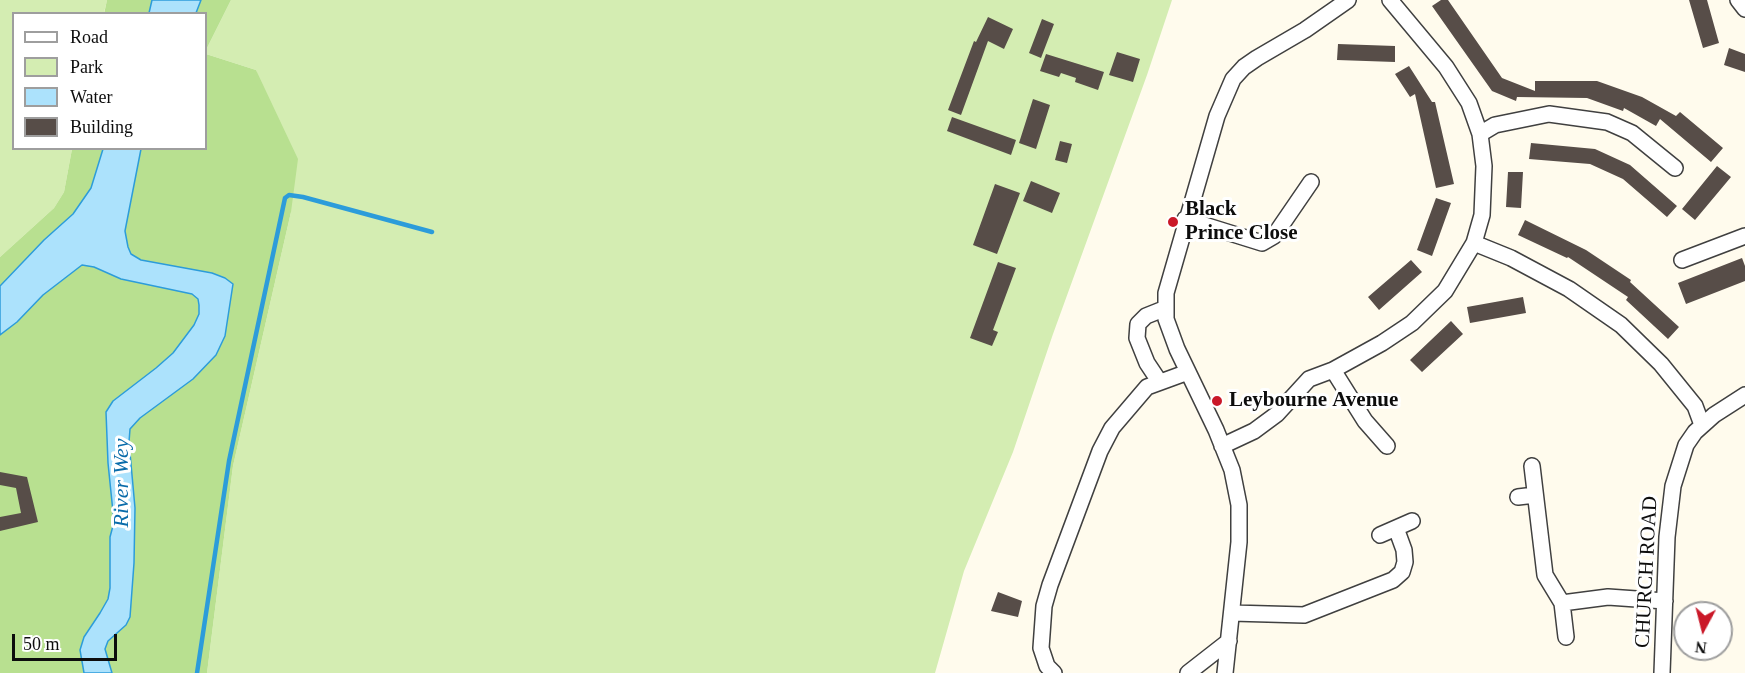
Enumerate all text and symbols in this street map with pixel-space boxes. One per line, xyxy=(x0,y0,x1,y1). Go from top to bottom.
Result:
legend xyxy=(12,12,207,150)
text: Road xyxy=(70,27,108,47)
text: Park xyxy=(70,57,103,77)
text: Water xyxy=(70,87,113,107)
text: Building xyxy=(70,117,133,137)
place label: Black Prince Close xyxy=(1185,197,1298,247)
marker: Black Prince Close xyxy=(1166,215,1180,229)
place label: Leybourne Avenue xyxy=(1229,388,1398,414)
marker: Leybourne Avenue xyxy=(1210,394,1224,408)
water label: River Wey xyxy=(109,439,135,527)
street label: CHURCH ROAD xyxy=(1630,495,1664,649)
north arrow xyxy=(1673,601,1733,661)
scale bar xyxy=(15,622,120,660)
text: 50 m xyxy=(23,634,60,654)
text: N xyxy=(1694,638,1708,657)

